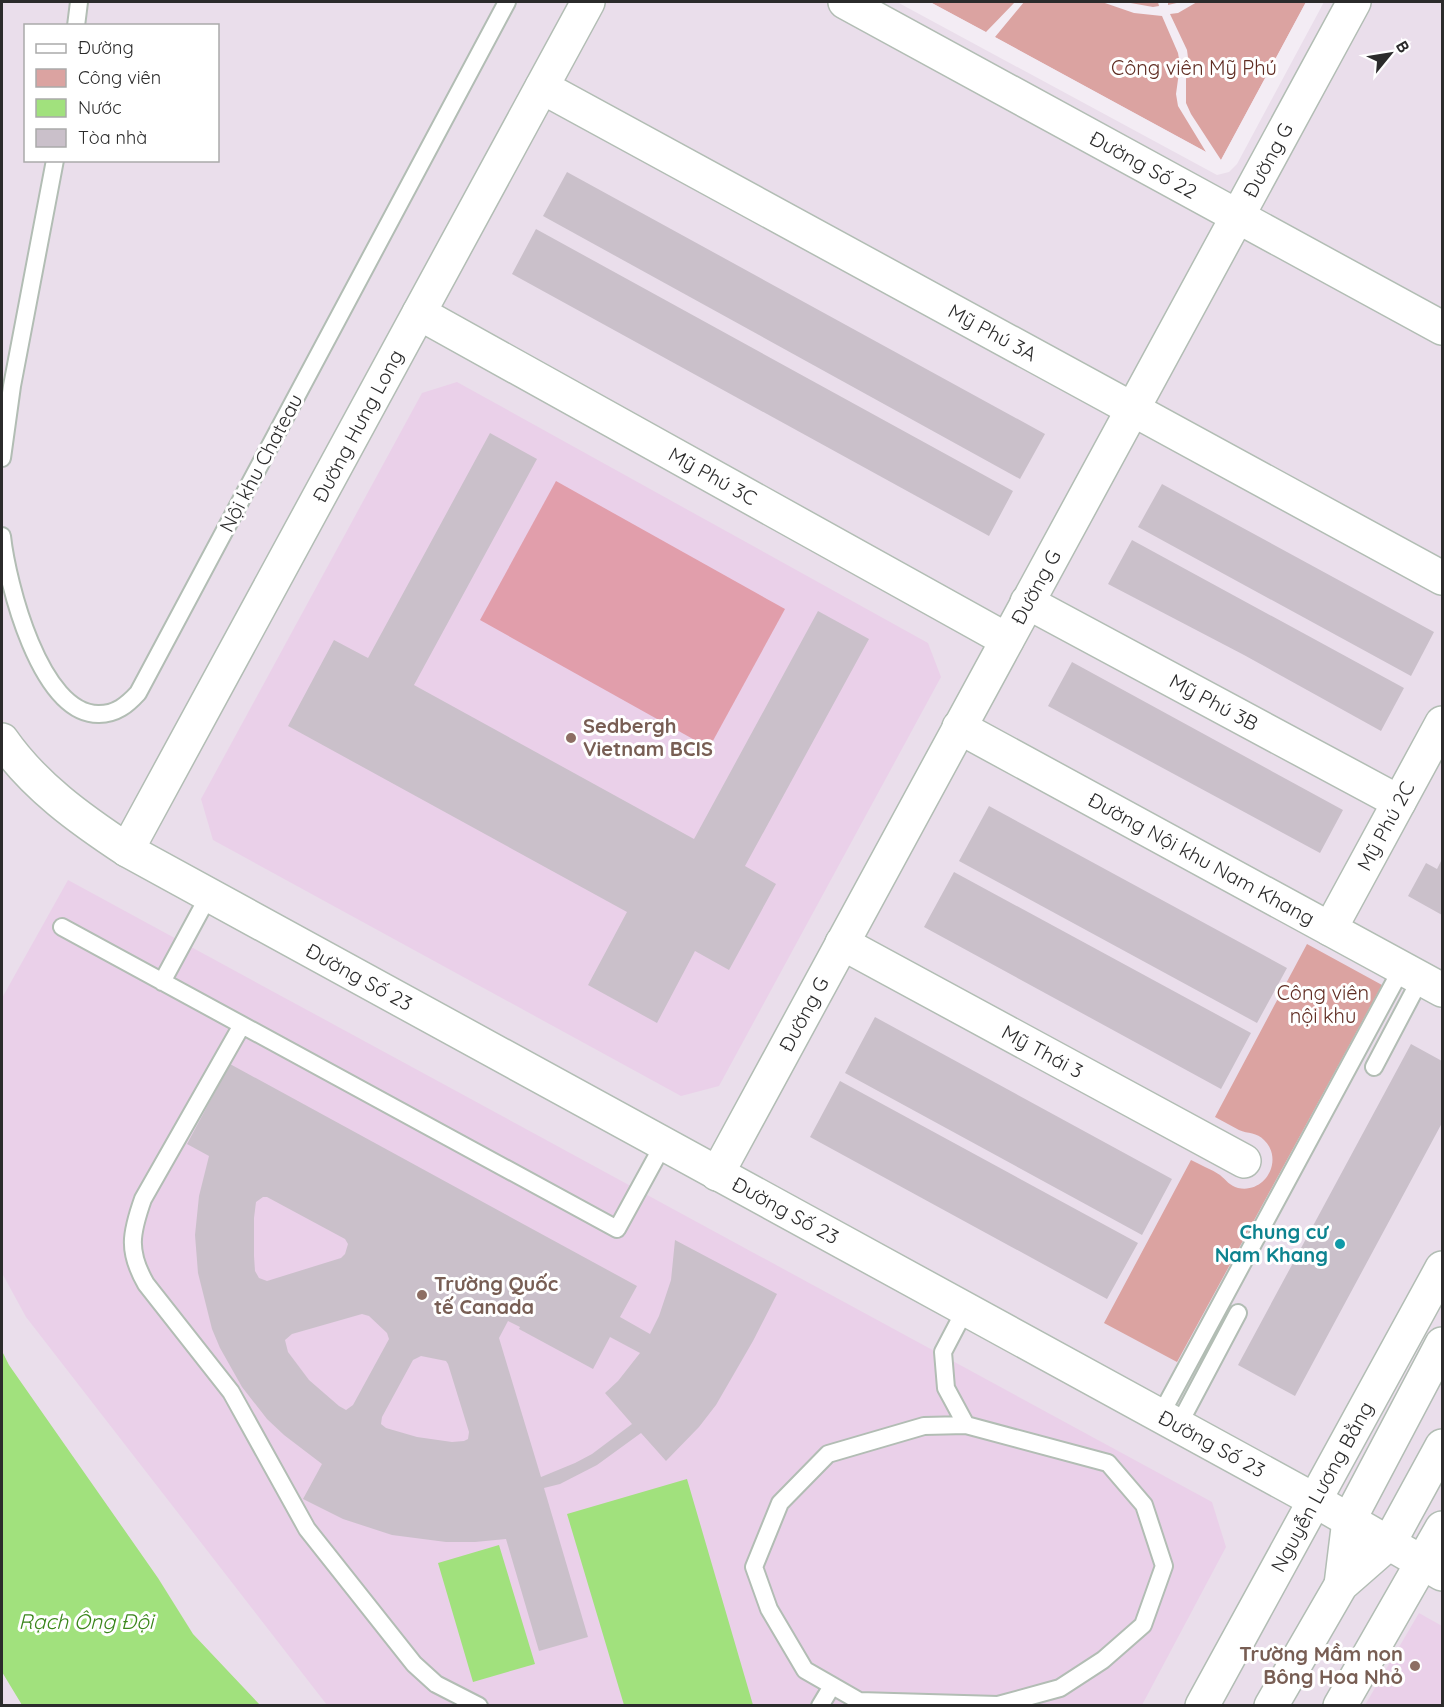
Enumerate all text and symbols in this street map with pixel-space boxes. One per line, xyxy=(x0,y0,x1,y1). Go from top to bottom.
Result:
legend xyxy=(24,24,219,162)
north arrow xyxy=(1360,24,1420,84)
text: Đường xyxy=(78,36,134,59)
text: B xyxy=(1392,37,1414,56)
park label: Công viên Mỹ Phú xyxy=(1111,55,1277,80)
text: Công viên xyxy=(78,66,161,89)
text: Nước xyxy=(78,96,122,119)
street label: Đường G xyxy=(1237,118,1298,202)
street label: Đường Số 22 xyxy=(1086,125,1202,204)
text: Tòa nhà xyxy=(78,126,147,149)
street label: Mỹ Phú 3A xyxy=(944,298,1041,366)
street label: Đường Hưng Long xyxy=(307,345,408,506)
street label: Nội khu Chateau xyxy=(214,389,308,536)
street label: Mỹ Phú 3C xyxy=(664,441,761,510)
street label: Đường G xyxy=(1005,545,1066,629)
street label: Mỹ Phú 3B xyxy=(1165,668,1263,736)
place label: Sedbergh Vietnam BCIS xyxy=(583,713,713,761)
marker: Sedbergh Vietnam BCIS xyxy=(564,731,578,745)
street label: Mỹ Phú 2C xyxy=(1351,777,1420,875)
street label: Đường Nội khu Nam Khang xyxy=(1084,787,1319,930)
street label: Đường Số 23 xyxy=(302,937,417,1016)
street label: Đường G xyxy=(773,972,834,1056)
park label: Công viên nội khu xyxy=(1277,980,1369,1028)
street label: Mỹ Thái 3 xyxy=(997,1019,1088,1084)
street label: Đường Số 23 xyxy=(728,1171,843,1249)
place label: Chung cư Nam Khang xyxy=(1215,1219,1329,1267)
marker: Chung cư Nam Khang xyxy=(1333,1237,1347,1251)
place label: Trường Quốc tế Canada xyxy=(434,1271,558,1319)
marker: Trường Quốc tế Canada xyxy=(415,1288,429,1302)
street label: Nguyễn Lương Bằng xyxy=(1265,1397,1378,1576)
street label: Đường Số 23 xyxy=(1154,1404,1270,1483)
water label: Rạch Ông Đội xyxy=(19,1608,156,1634)
place label: Trường Mầm non Bông Hoa Nhỏ xyxy=(1239,1641,1403,1689)
marker: Trường Mầm non Bông Hoa Nhỏ xyxy=(1408,1659,1422,1673)

